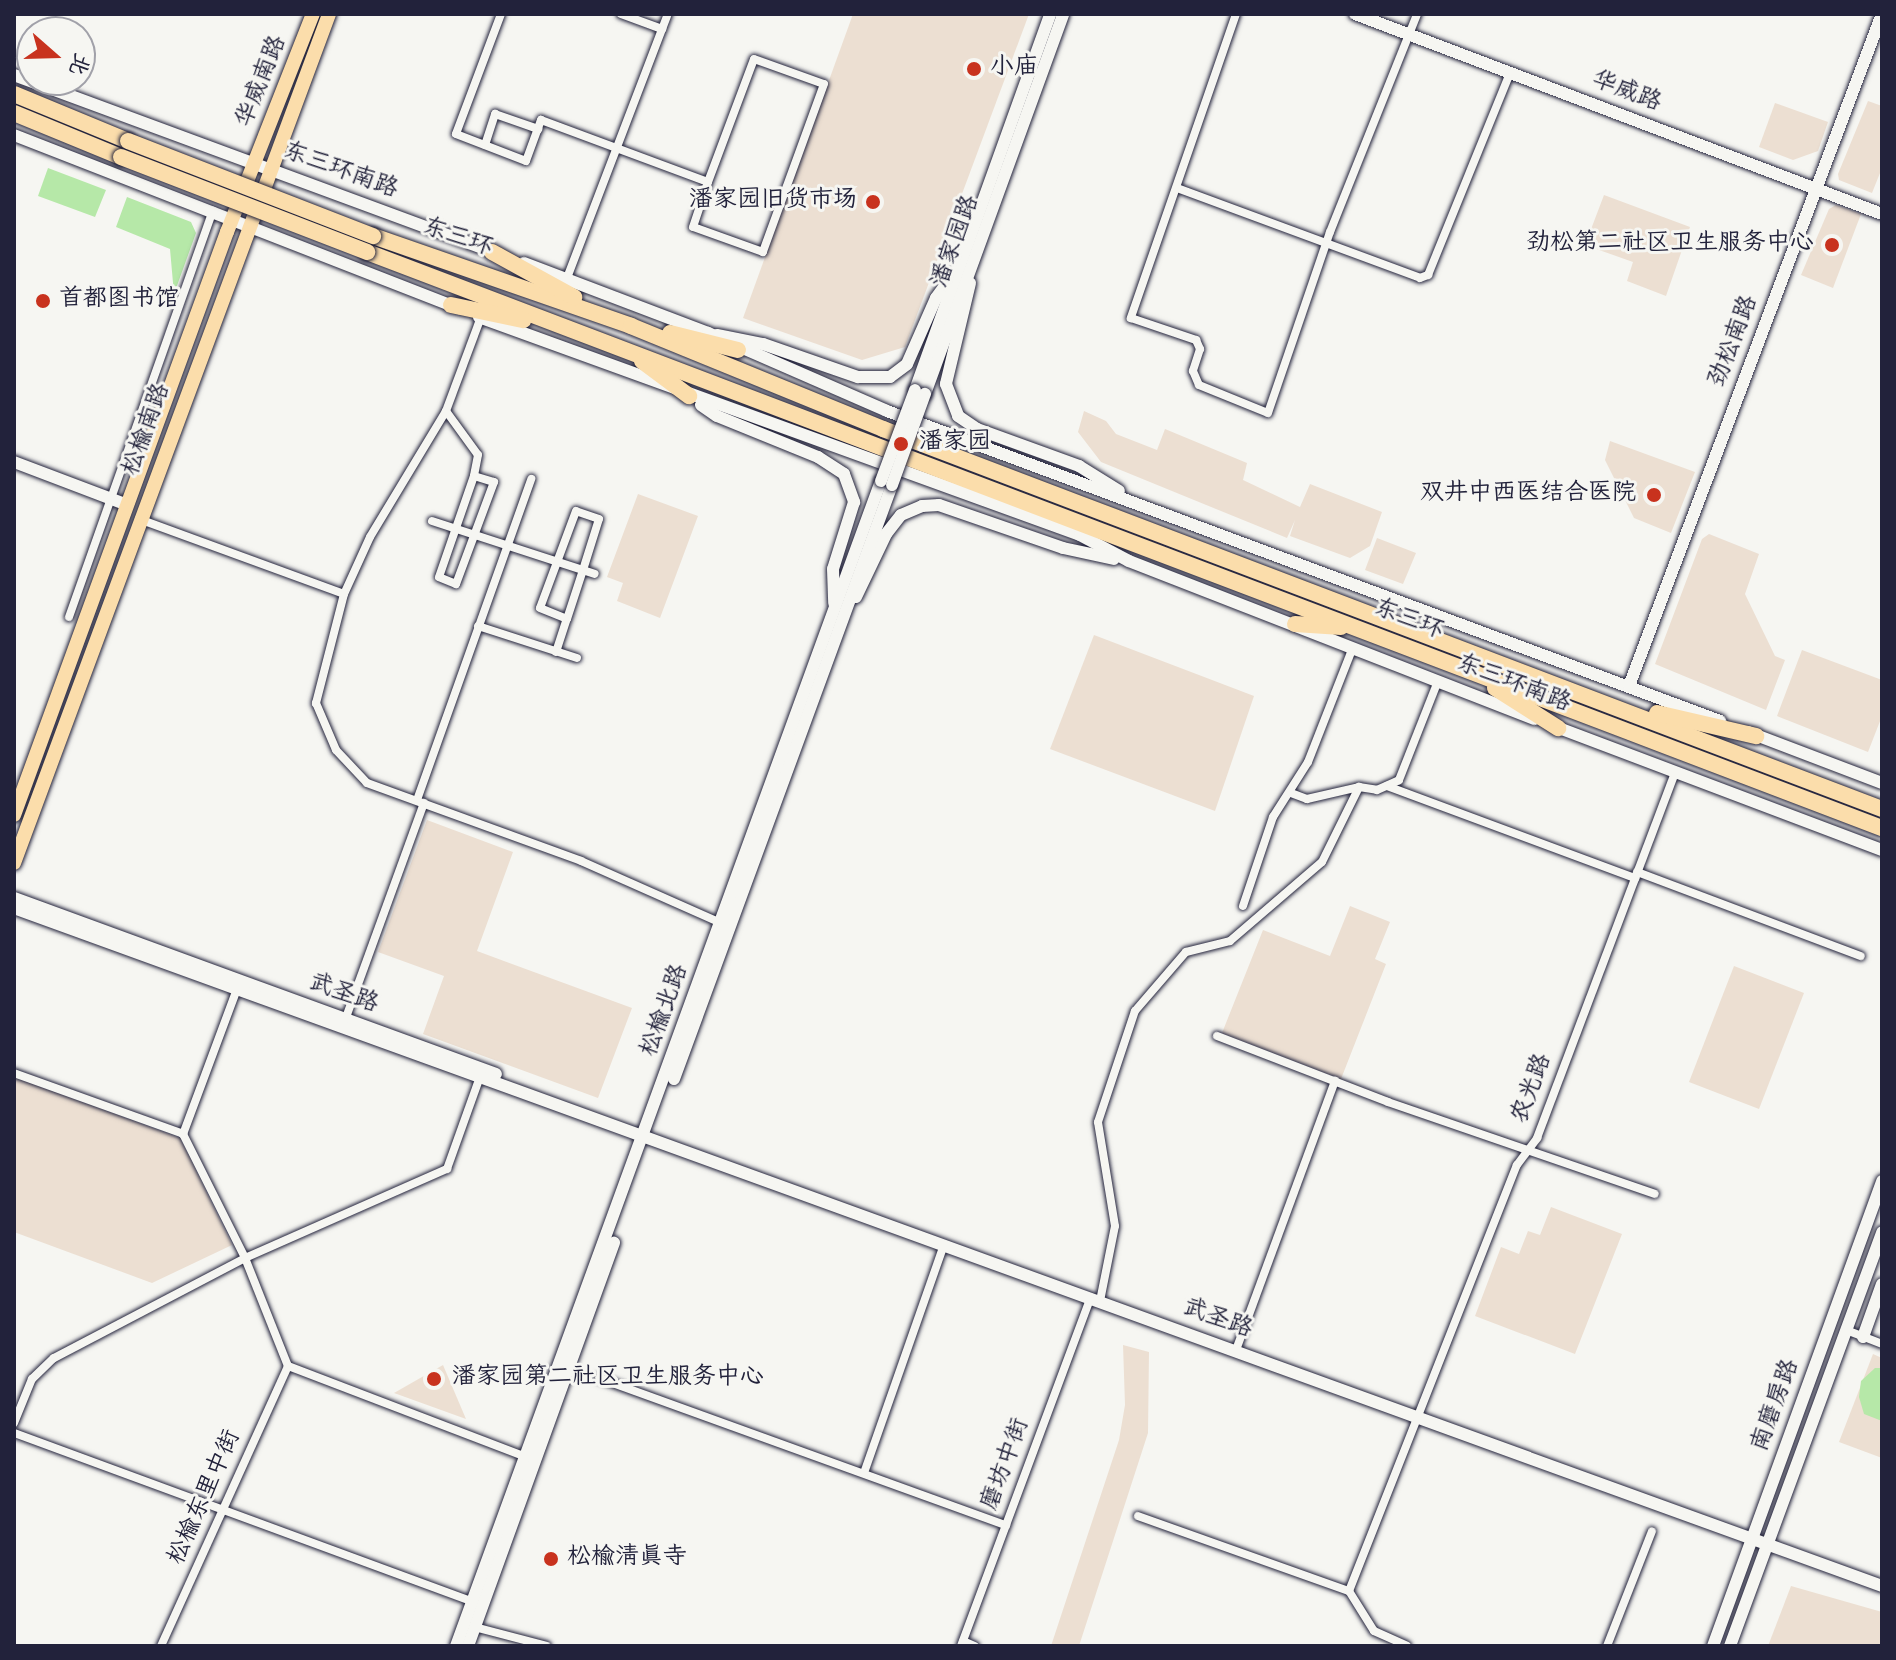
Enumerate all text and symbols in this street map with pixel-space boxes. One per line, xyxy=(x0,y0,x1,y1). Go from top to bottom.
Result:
north arrow xyxy=(16,16,96,96)
street label: 华威南路 xyxy=(232,32,294,132)
text: 北 xyxy=(61,49,93,78)
place label: 小庙 xyxy=(990,55,1038,83)
marker: 小庙 xyxy=(965,60,983,78)
street label: 华威路 xyxy=(1587,67,1665,119)
street label: 东三环南路 xyxy=(279,138,401,206)
place label: 潘家园旧货市场 xyxy=(689,188,857,216)
street label: 潘家园路 xyxy=(927,192,987,292)
marker: 潘家园旧货市场 xyxy=(864,193,882,211)
street label: 东三环 xyxy=(418,214,496,264)
place label: 劲松第二社区卫生服务中心 xyxy=(1526,231,1814,259)
marker: 劲松第二社区卫生服务中心 xyxy=(1821,234,1843,256)
place label: 首都图书馆 xyxy=(59,287,179,315)
marker: 首都图书馆 xyxy=(34,292,52,310)
street label: 劲松南路 xyxy=(1704,292,1766,392)
street label: 松榆南路 xyxy=(118,380,178,480)
place label: 潘家园 xyxy=(919,430,991,458)
marker: 潘家园 xyxy=(890,433,912,455)
place label: 双井中西医结合医院 xyxy=(1420,481,1636,509)
marker: 双井中西医结合医院 xyxy=(1643,484,1665,506)
street label: 东三环 xyxy=(1369,595,1447,647)
street label: 东三环南路 xyxy=(1452,650,1574,720)
street label: 松榆北路 xyxy=(636,961,696,1061)
street label: 武圣路 xyxy=(304,969,382,1021)
street label: 农光路 xyxy=(1507,1050,1559,1128)
street label: 武圣路 xyxy=(1178,1294,1256,1346)
street label: 南磨房路 xyxy=(1747,1356,1807,1456)
place label: 潘家园第二社区卫生服务中心 xyxy=(452,1365,764,1393)
marker: 潘家园第二社区卫生服务中心 xyxy=(423,1368,445,1390)
street label: 磨坊中街 xyxy=(977,1415,1037,1515)
street label: 松榆东里中街 xyxy=(164,1426,248,1570)
place label: 松榆清真寺 xyxy=(567,1545,687,1573)
marker: 松榆清真寺 xyxy=(542,1550,560,1568)

